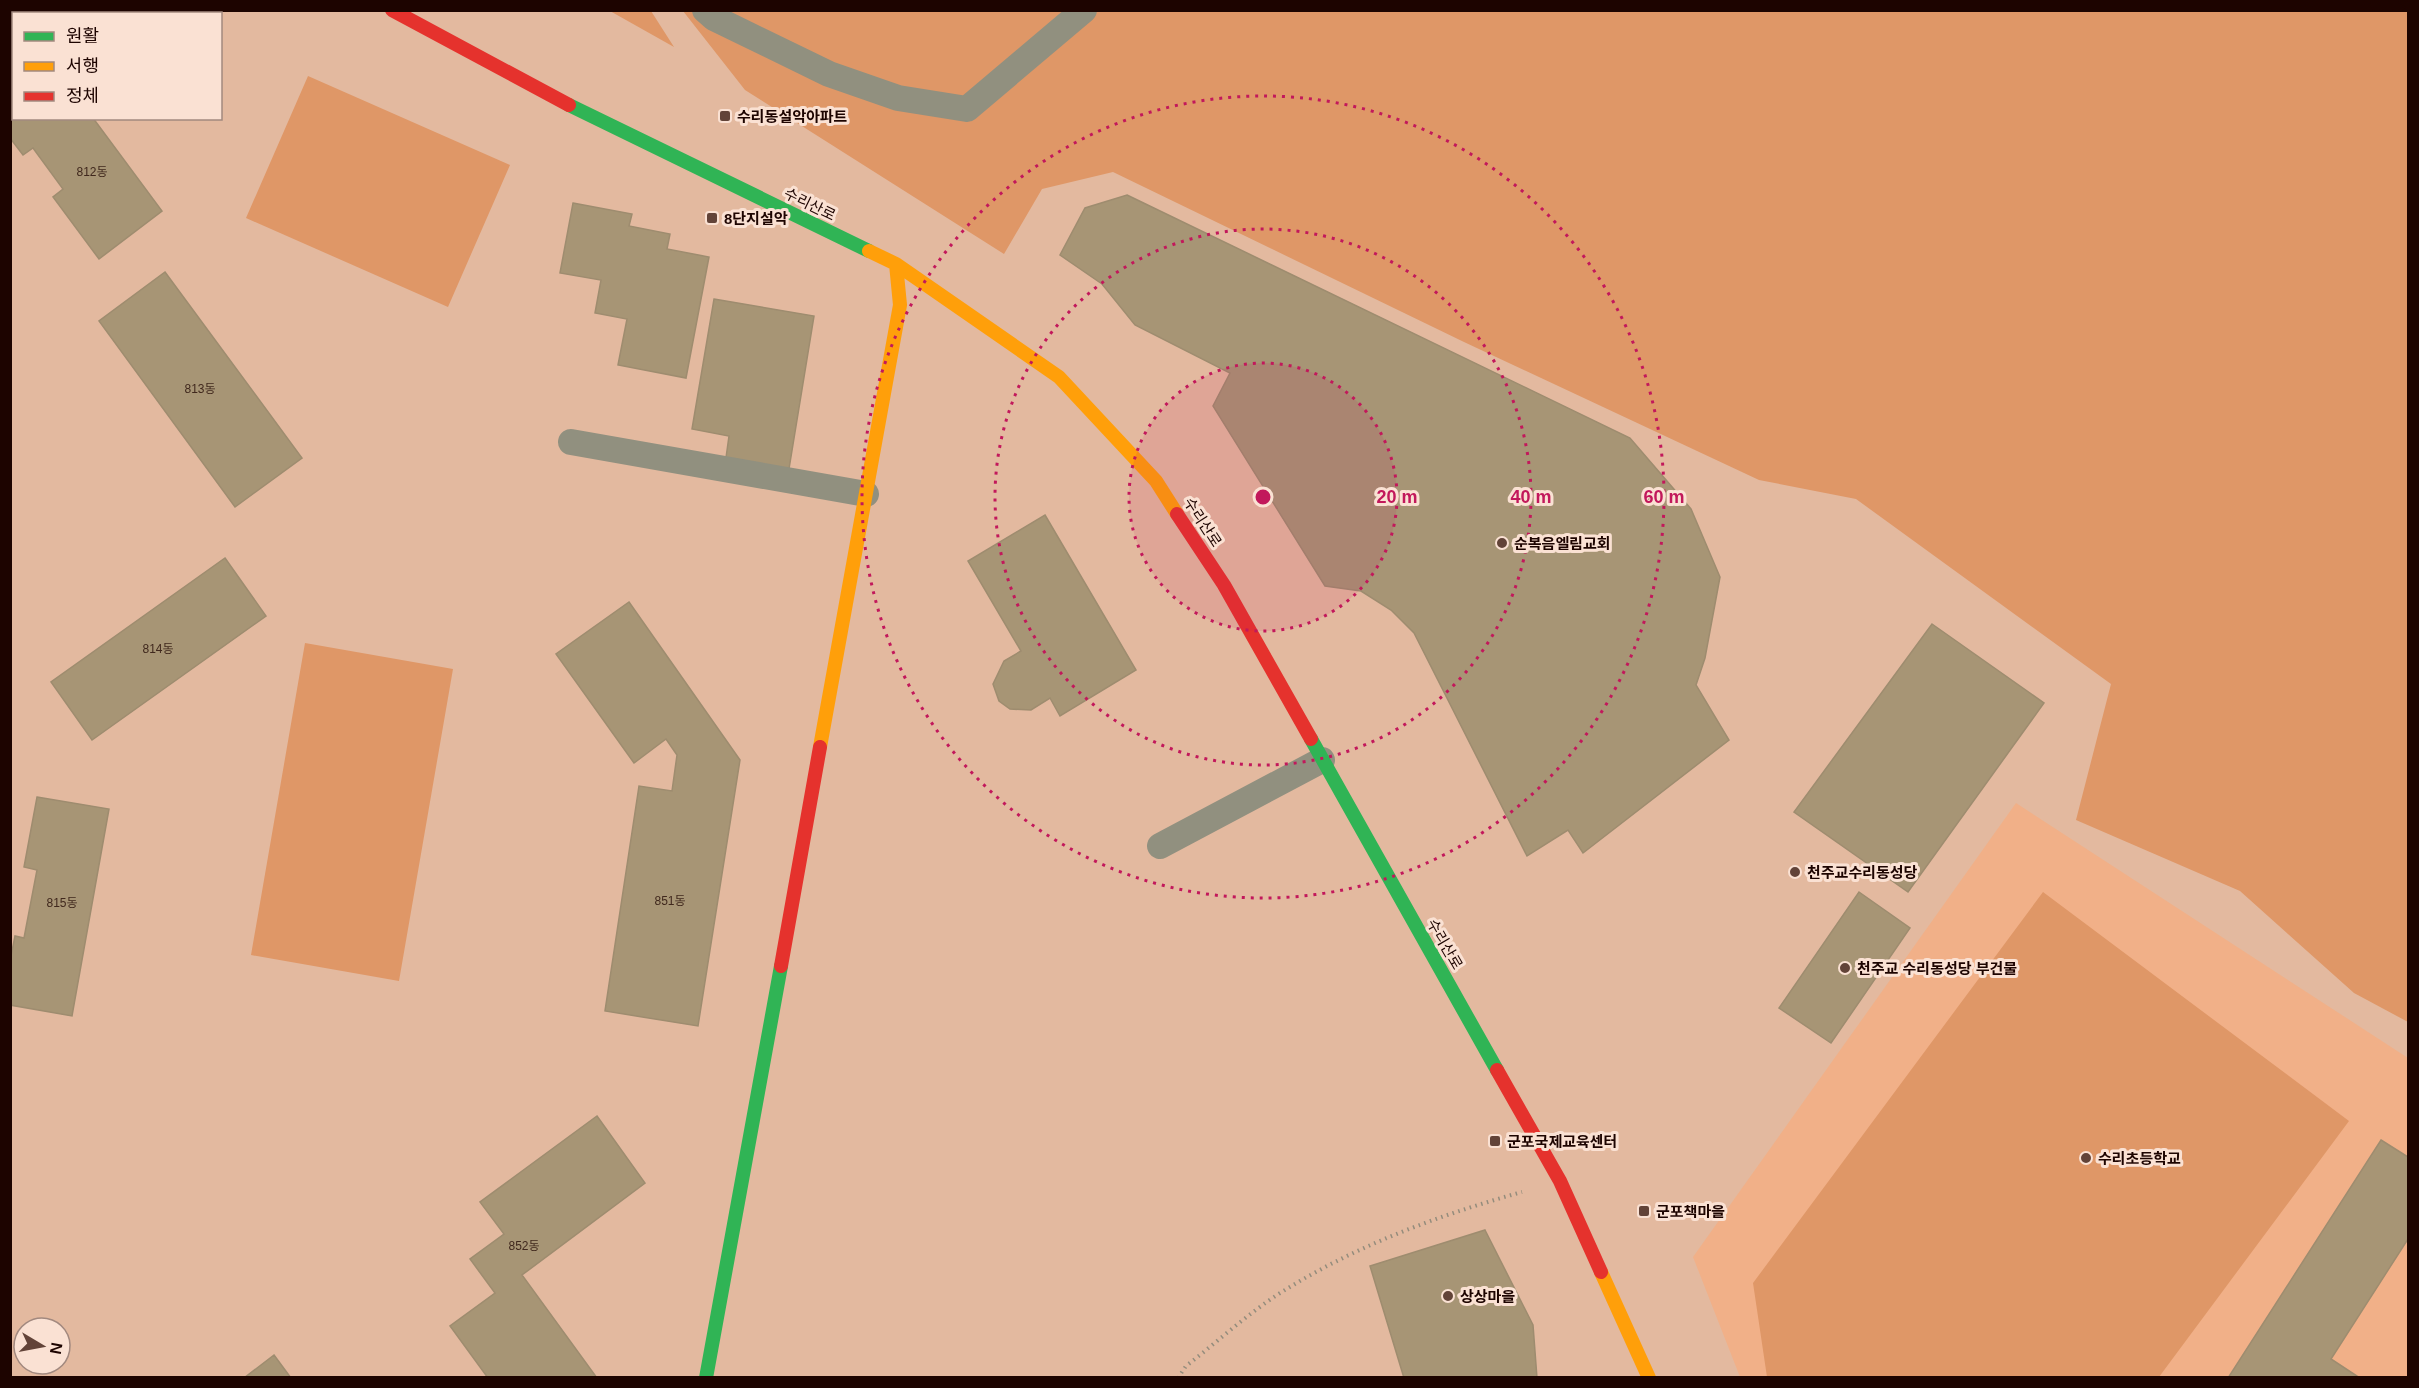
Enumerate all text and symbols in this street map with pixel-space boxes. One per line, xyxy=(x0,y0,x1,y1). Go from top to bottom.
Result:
legend xyxy=(12,12,222,120)
text: 원활 xyxy=(66,26,99,46)
text: 서행 xyxy=(66,56,99,76)
text: 정체 xyxy=(66,86,99,106)
place label: 수리동설악아파트 xyxy=(737,108,848,125)
marker: 수리동설악아파트 xyxy=(718,109,732,123)
house number: 812동 xyxy=(76,165,108,179)
street label: 수리산로 xyxy=(781,184,839,224)
place label: 8단지설악 xyxy=(724,210,788,227)
marker: 8단지설악 xyxy=(705,211,719,225)
house number: 813동 xyxy=(184,382,216,396)
centre of rings xyxy=(1253,487,1273,507)
text: 20 m xyxy=(1376,487,1418,507)
text: 40 m xyxy=(1510,487,1552,507)
text: 60 m xyxy=(1643,487,1685,507)
street label: 수리산로 xyxy=(1181,494,1225,550)
place label: 순복음엘림교회 xyxy=(1514,535,1611,552)
marker: 순복음엘림교회 xyxy=(1495,536,1509,550)
house number: 814동 xyxy=(142,642,174,656)
place label: 천주교수리동성당 xyxy=(1807,864,1918,881)
marker: 천주교수리동성당 xyxy=(1788,865,1802,879)
house number: 851동 xyxy=(654,894,686,908)
house number: 815동 xyxy=(46,896,78,910)
street label: 수리산로 xyxy=(1424,916,1466,972)
place label: 천주교 수리동성당 부건물 xyxy=(1857,960,2017,977)
marker: 천주교 수리동성당 부건물 xyxy=(1838,961,1852,975)
place label: 군포국제교육센터 xyxy=(1507,1133,1617,1150)
marker: 군포국제교육센터 xyxy=(1488,1134,1502,1148)
place label: 수리초등학교 xyxy=(2098,1150,2181,1167)
marker: 수리초등학교 xyxy=(2079,1151,2093,1165)
place label: 군포책마을 xyxy=(1656,1203,1725,1220)
marker: 군포책마을 xyxy=(1637,1204,1651,1218)
house number: 852동 xyxy=(508,1239,540,1253)
place label: 상상마을 xyxy=(1460,1288,1515,1305)
marker: 상상마을 xyxy=(1441,1289,1455,1303)
north arrow xyxy=(12,1316,72,1376)
text: N xyxy=(47,1341,66,1356)

